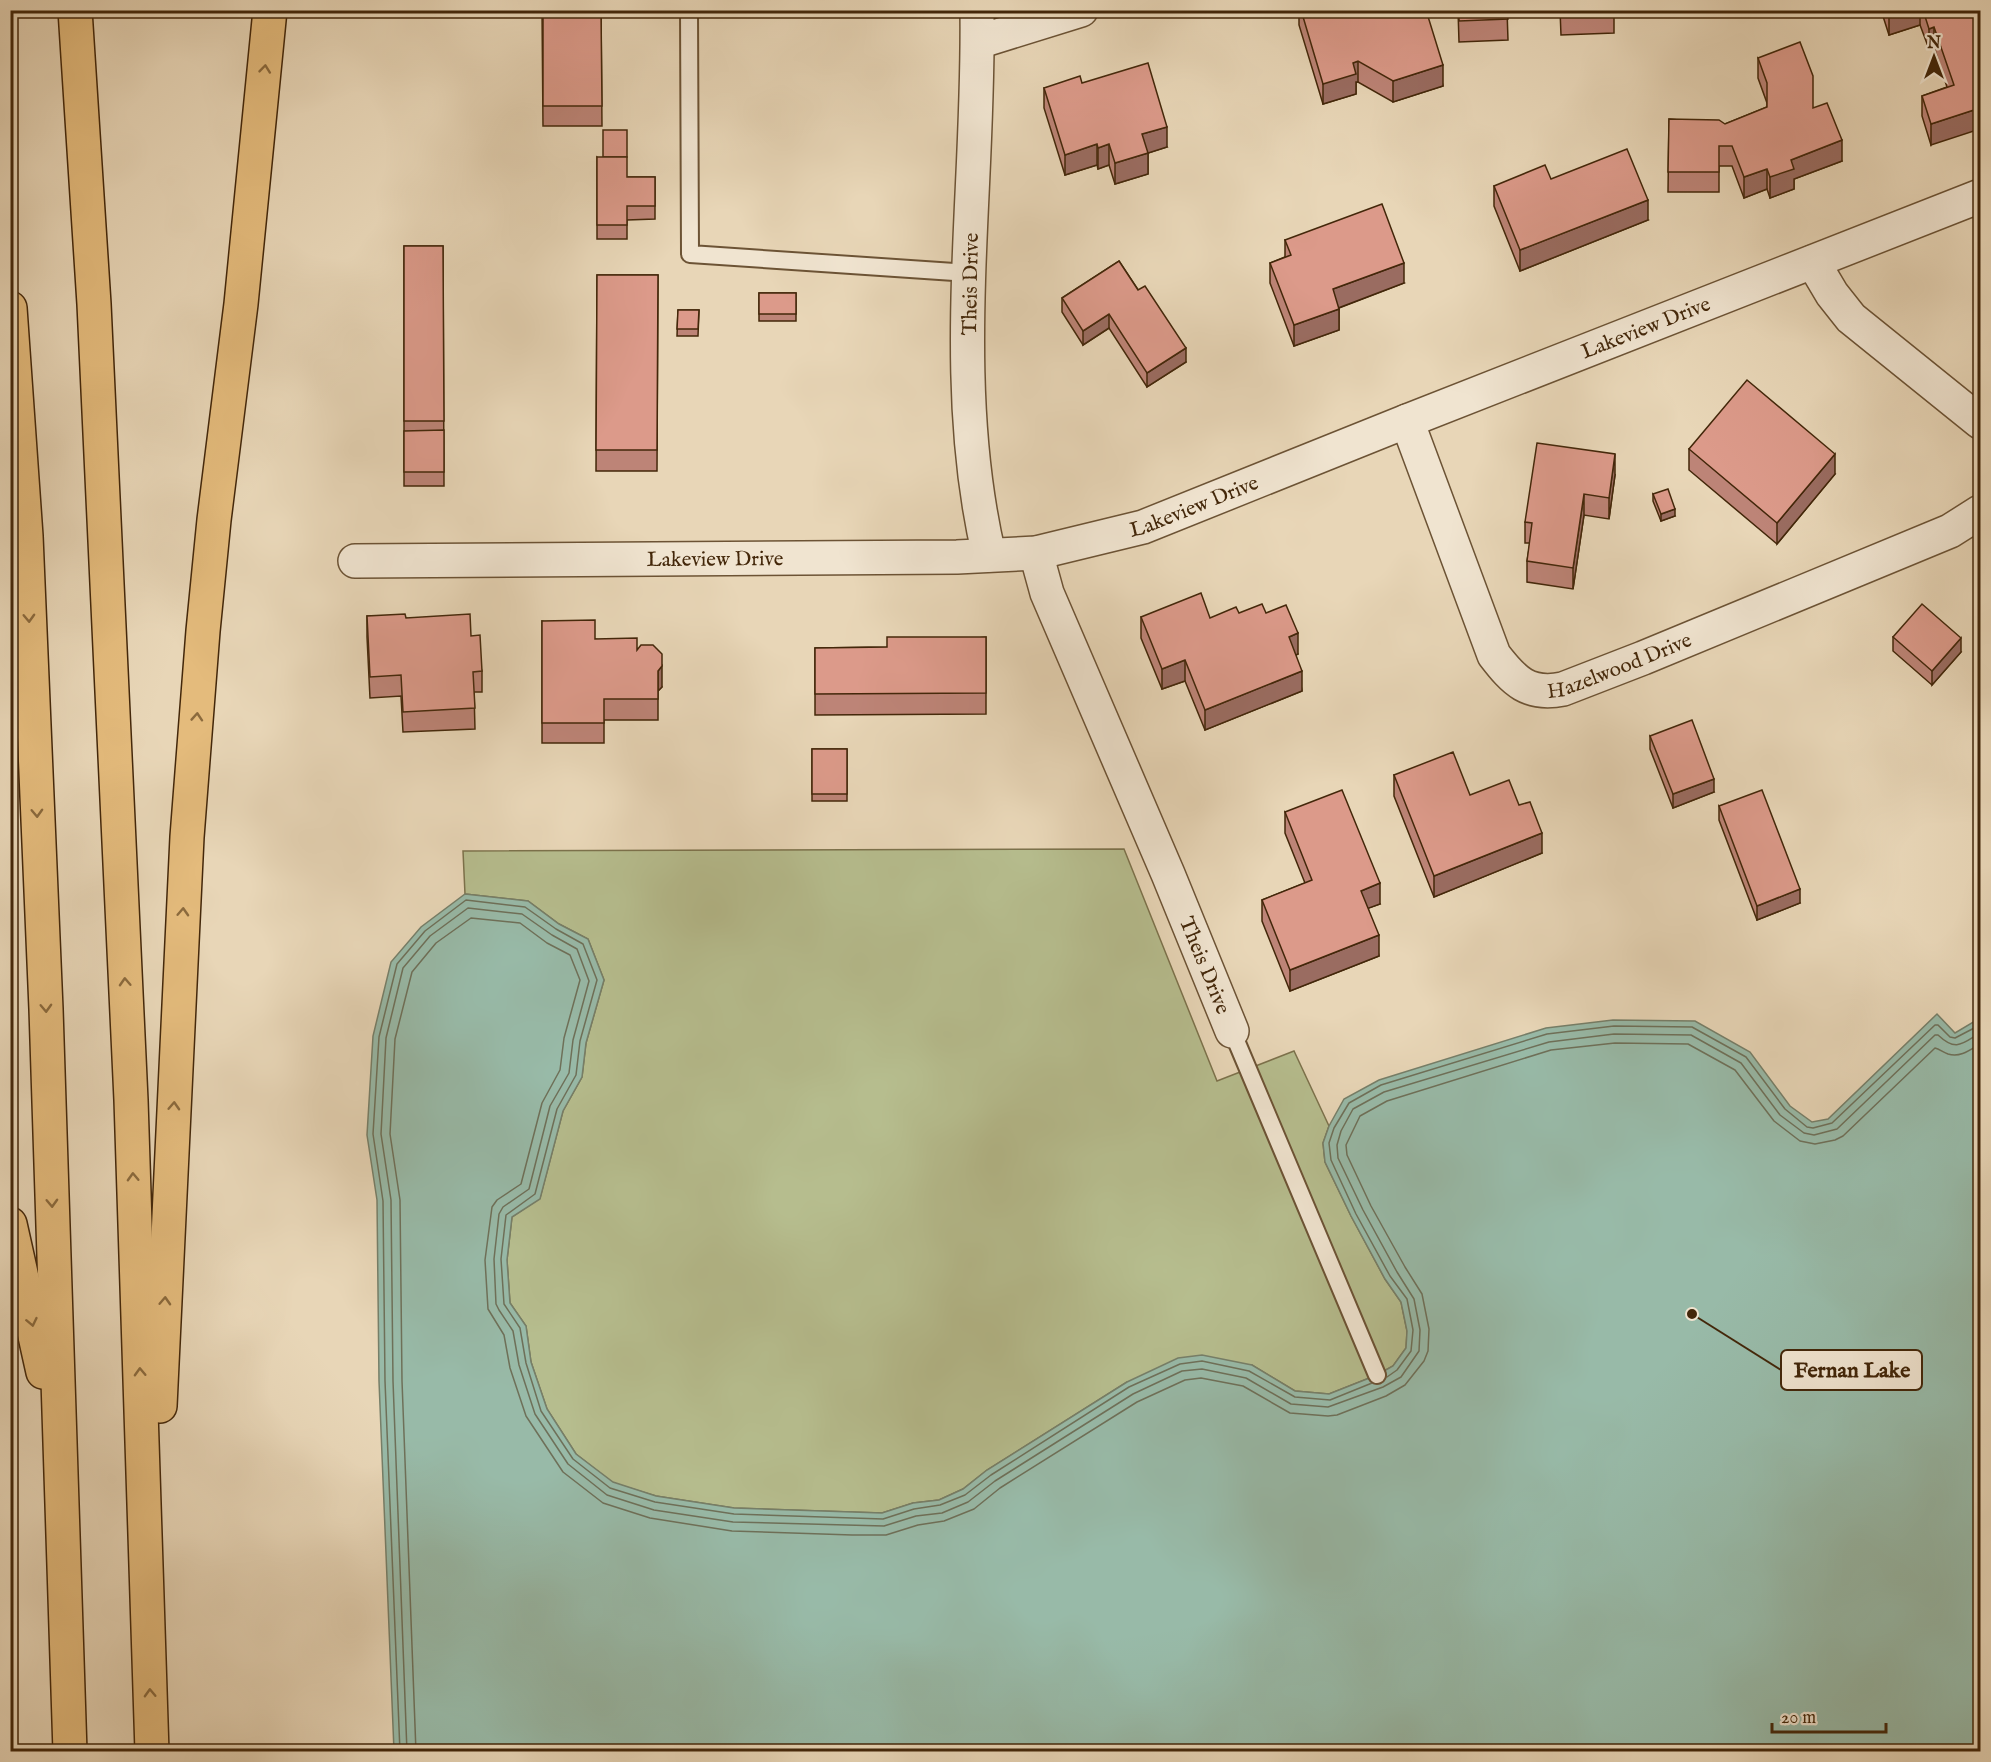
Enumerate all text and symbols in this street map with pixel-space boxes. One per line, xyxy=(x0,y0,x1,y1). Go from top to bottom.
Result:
north arrow xyxy=(1904,27,1964,87)
text: N xyxy=(1926,34,1941,54)
one-way arrow xyxy=(258,64,271,73)
street label: Theis Drive xyxy=(957,232,986,336)
street label: Lakeview Drive xyxy=(1578,291,1715,366)
street label: Lakeview Drive xyxy=(1127,470,1263,545)
street label: Lakeview Drive xyxy=(647,546,784,574)
one-way arrow xyxy=(23,614,36,623)
street label: Hazelwood Drive xyxy=(1546,627,1696,706)
one-way arrow xyxy=(190,713,203,722)
one-way arrow xyxy=(31,808,44,817)
one-way arrow xyxy=(177,907,190,916)
street label: Theis Drive xyxy=(1172,913,1236,1019)
one-way arrow xyxy=(119,978,132,987)
one-way arrow xyxy=(39,1003,52,1012)
one-way arrow xyxy=(168,1102,181,1111)
one-way arrow xyxy=(127,1173,140,1182)
one-way arrow xyxy=(46,1198,58,1207)
one-way arrow xyxy=(159,1297,172,1306)
one-way arrow xyxy=(25,1317,38,1327)
callout: Fernan Lake xyxy=(1781,1350,1922,1390)
text: Fernan Lake xyxy=(1794,1357,1910,1385)
one-way arrow xyxy=(133,1368,146,1377)
one-way arrow xyxy=(144,1689,156,1698)
scale bar xyxy=(1772,1696,1886,1734)
text: 20 m xyxy=(1781,1707,1816,1730)

